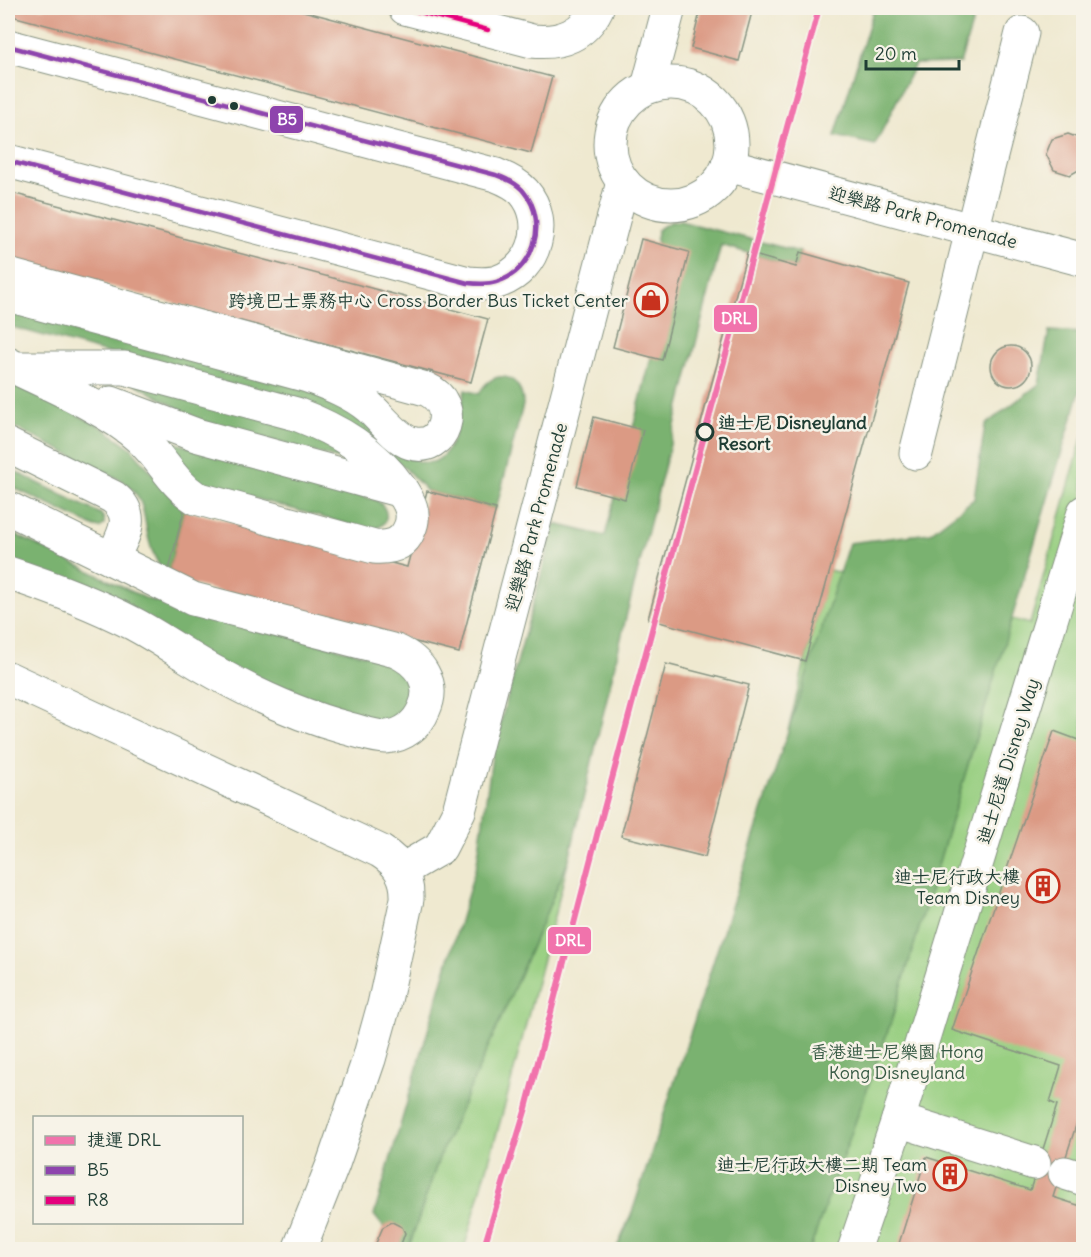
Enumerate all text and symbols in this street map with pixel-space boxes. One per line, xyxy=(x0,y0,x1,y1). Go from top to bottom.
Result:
scale bar xyxy=(866,33,959,71)
text: 20 m xyxy=(875,42,917,65)
unlabelled marker xyxy=(206,94,218,106)
unlabelled marker xyxy=(228,100,240,112)
line badge: B5 xyxy=(269,105,304,134)
text: B5 xyxy=(277,109,297,129)
street label: 迎樂路 Park Promenade xyxy=(826,181,1020,253)
shop icon: 跨境巴士票務中心 Cross Border Bus Ticket Center xyxy=(633,282,669,318)
place label: 跨境巴士票務中心 Cross Border Bus Ticket Center xyxy=(228,289,629,312)
line badge: DRL xyxy=(713,304,758,333)
text: DRL xyxy=(721,308,751,328)
place label: 迪士尼 Disneyland Resort xyxy=(718,411,867,455)
street label: 迎樂路 Park Promenade xyxy=(500,420,572,614)
marker: 迪士尼 Disneyland Resort xyxy=(696,423,714,441)
street label: 迪士尼道 Disney Way xyxy=(972,675,1044,847)
place label: 迪士尼行政大樓 Team Disney xyxy=(894,865,1020,909)
building icon: 迪士尼行政大樓 Team Disney xyxy=(1025,868,1061,904)
line badge: DRL xyxy=(547,926,592,955)
text: DRL xyxy=(555,930,585,950)
park label: 香港迪士尼樂園 Hong Kong Disneyland xyxy=(810,1040,984,1084)
legend xyxy=(33,1116,243,1224)
text: 捷運 DRL xyxy=(87,1128,161,1151)
place label: 迪士尼行政大樓二期 Team Disney Two xyxy=(717,1153,927,1197)
building icon: 迪士尼行政大樓二期 Team Disney Two xyxy=(932,1156,968,1192)
text: B5 xyxy=(87,1158,109,1181)
text: R8 xyxy=(87,1188,109,1211)

